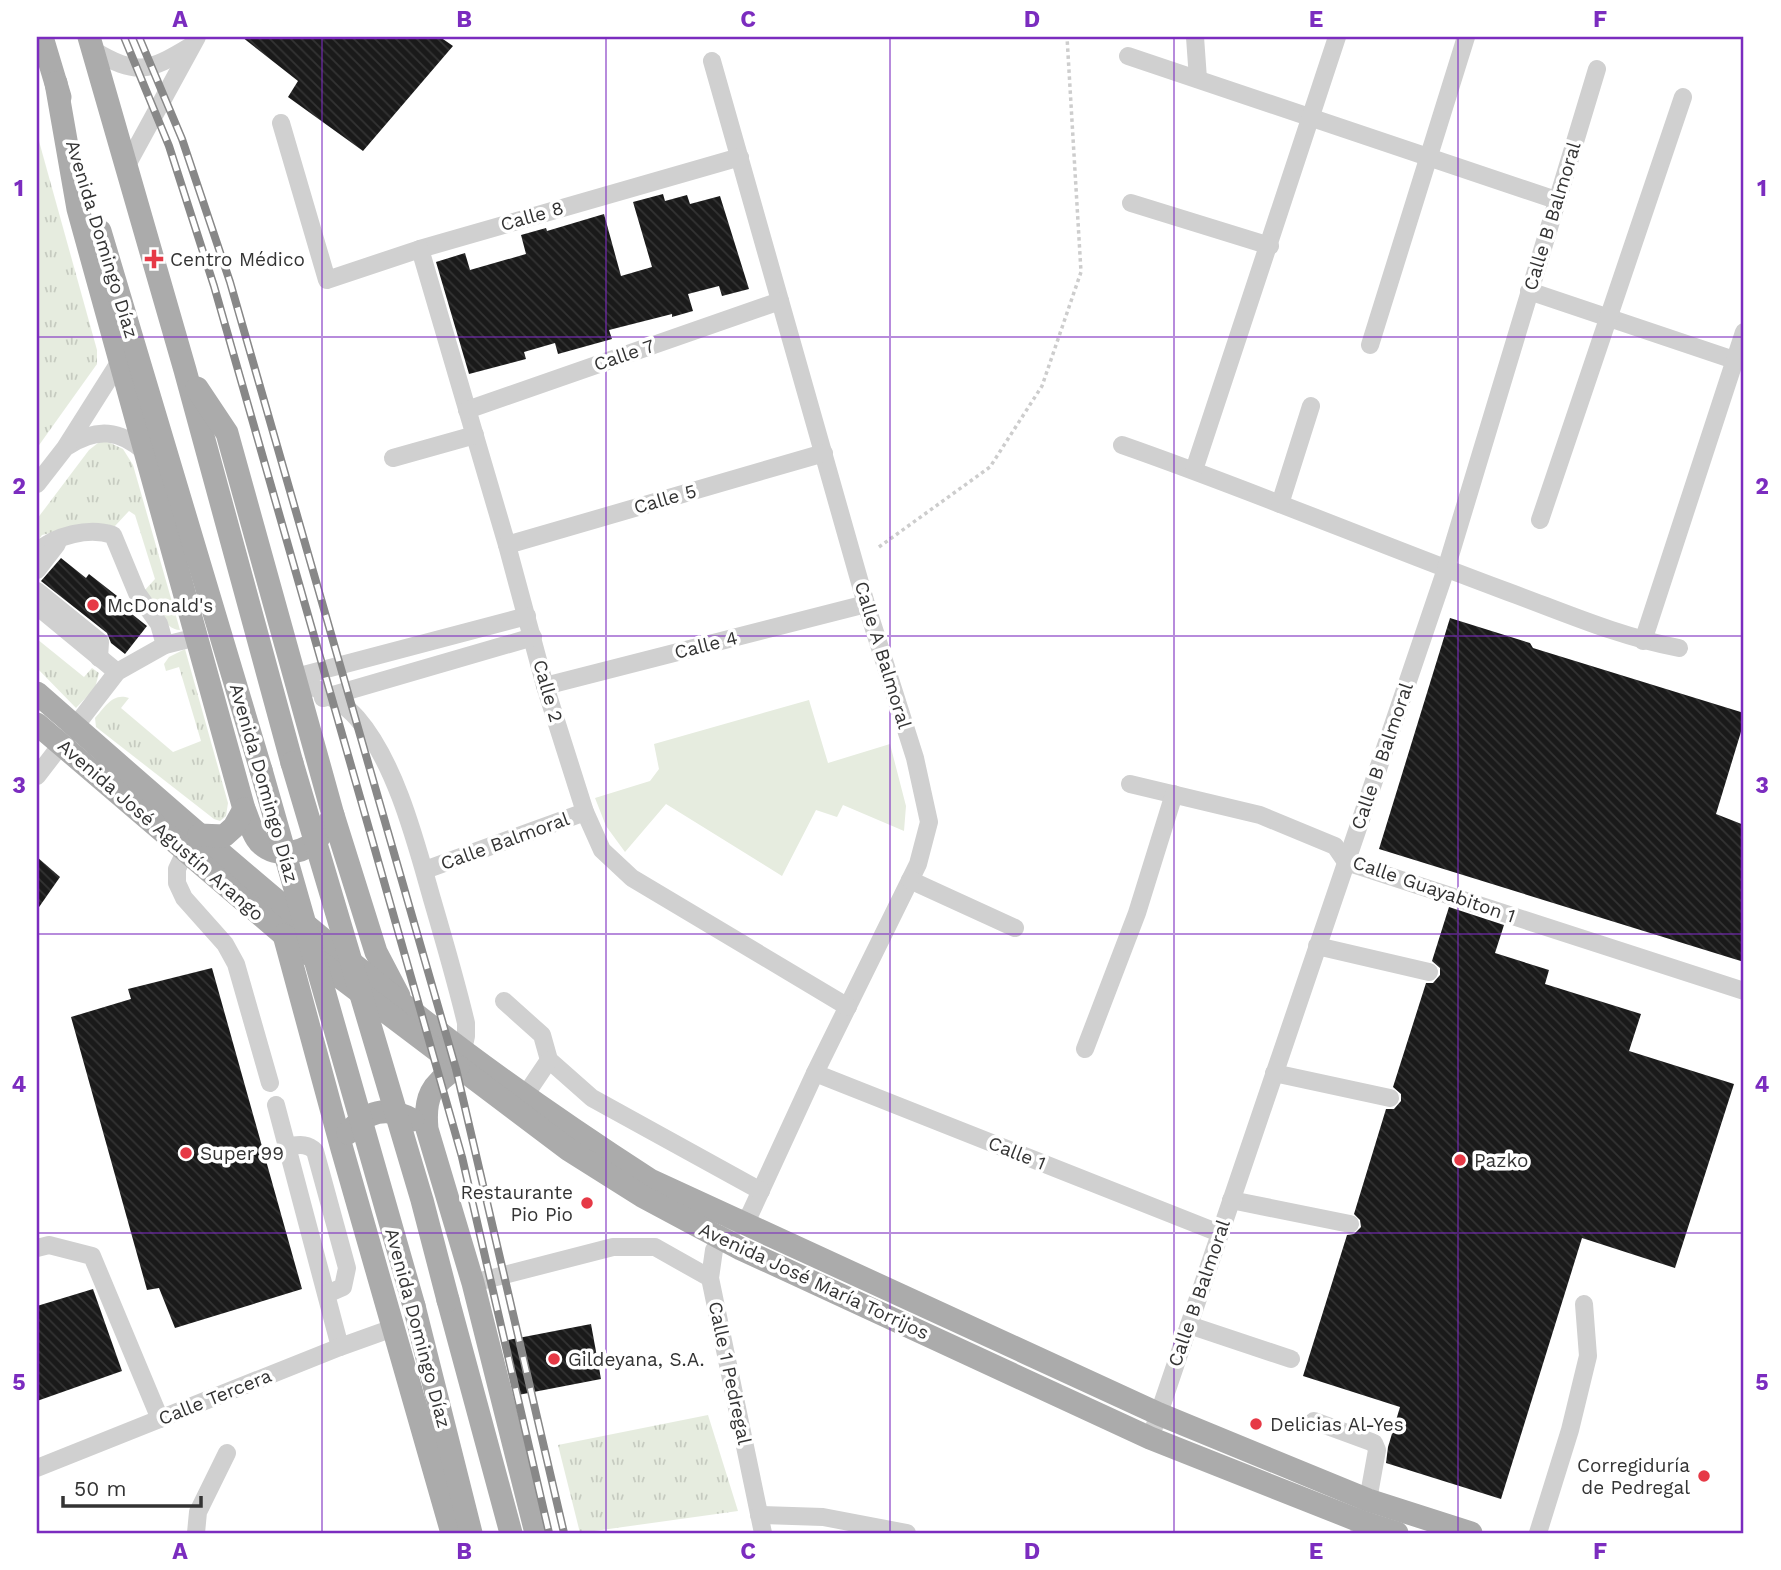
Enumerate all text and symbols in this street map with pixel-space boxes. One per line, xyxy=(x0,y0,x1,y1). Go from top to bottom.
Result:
text: A xyxy=(172,6,188,33)
text: B xyxy=(456,6,472,33)
text: C xyxy=(740,6,756,33)
text: D xyxy=(1024,6,1040,33)
text: E xyxy=(1309,6,1323,33)
text: F xyxy=(1593,6,1607,33)
street label: Avenida Domingo Díaz xyxy=(61,137,143,341)
street label: Calle B Balmoral xyxy=(1518,139,1586,293)
text: 1 xyxy=(14,175,24,202)
text: 1 xyxy=(1757,175,1767,202)
street label: Calle 8 xyxy=(498,196,566,236)
place label: Centro Médico xyxy=(170,248,305,271)
marker: Centro Médico xyxy=(144,249,164,269)
street label: Calle 7 xyxy=(591,334,657,376)
text: 2 xyxy=(12,473,26,500)
text: 2 xyxy=(1755,473,1769,500)
street label: Calle 5 xyxy=(631,479,699,519)
street label: Calle A Balmoral xyxy=(850,579,916,732)
place label: McDonald's xyxy=(107,594,213,617)
marker: McDonald's xyxy=(85,597,101,613)
street label: Calle 4 xyxy=(672,626,740,664)
street label: Calle 2 xyxy=(528,657,568,725)
street label: Calle B Balmoral xyxy=(1346,679,1418,833)
street label: Avenida Domingo Díaz xyxy=(225,681,303,885)
street label: Avenida José Agustín Arango xyxy=(53,734,269,926)
text: 3 xyxy=(12,772,26,799)
text: 3 xyxy=(1755,772,1769,799)
street label: Calle Balmoral xyxy=(437,807,573,875)
street label: Calle Guayabiton 1 xyxy=(1350,850,1518,928)
text: 4 xyxy=(12,1071,27,1098)
text: 4 xyxy=(1755,1071,1770,1098)
street label: Calle 1 xyxy=(985,1131,1049,1175)
place label: Super 99 xyxy=(200,1142,284,1165)
marker: Super 99 xyxy=(178,1145,194,1161)
place label: Pazko xyxy=(1474,1149,1528,1172)
marker: Pazko xyxy=(1452,1152,1468,1168)
place label: Restaurante Pio Pio xyxy=(460,1181,573,1226)
marker: Restaurante Pio Pio xyxy=(579,1195,595,1211)
street label: Calle B Balmoral xyxy=(1163,1216,1235,1370)
street label: Avenida José María Torrijos xyxy=(695,1218,933,1344)
street label: Avenida Domingo Díaz xyxy=(380,1226,456,1430)
street label: Calle 1 Pedregal xyxy=(704,1299,756,1447)
place label: Gildeyana, S.A. xyxy=(568,1348,705,1371)
marker: Gildeyana, S.A. xyxy=(546,1351,562,1367)
street label: Calle Tercera xyxy=(155,1364,275,1430)
text: 5 xyxy=(12,1369,26,1396)
text: 5 xyxy=(1755,1369,1769,1396)
place label: Delicias Al-Yes xyxy=(1270,1413,1404,1436)
marker: Delicias Al-Yes xyxy=(1248,1416,1264,1432)
place label: Corregiduría de Pedregal xyxy=(1577,1454,1690,1499)
scale bar xyxy=(63,1465,201,1509)
marker: Corregiduría de Pedregal xyxy=(1696,1468,1712,1484)
text: 50 m xyxy=(74,1476,126,1501)
text: A xyxy=(172,1538,188,1565)
text: B xyxy=(456,1538,472,1565)
text: C xyxy=(740,1538,756,1565)
text: D xyxy=(1024,1538,1040,1565)
text: E xyxy=(1309,1538,1323,1565)
text: F xyxy=(1593,1538,1607,1565)

